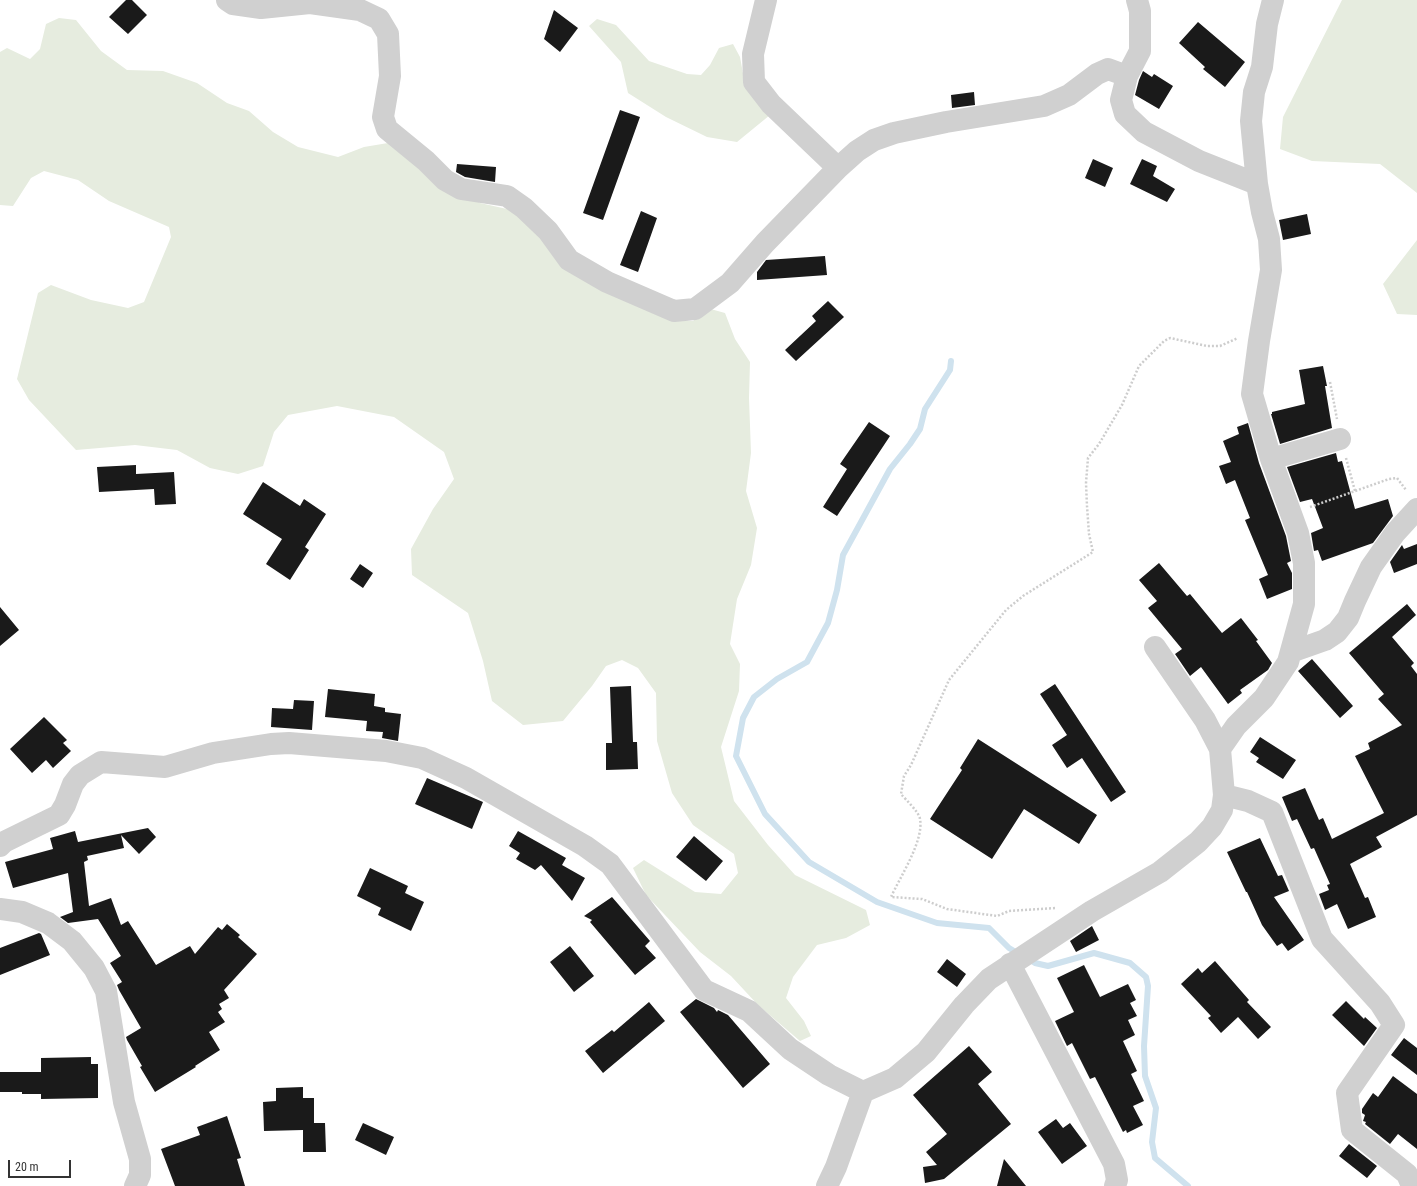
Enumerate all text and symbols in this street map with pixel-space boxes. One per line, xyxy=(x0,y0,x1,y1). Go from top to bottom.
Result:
scale bar xyxy=(10,1152,73,1178)
text: 20 m xyxy=(15,1160,39,1174)

